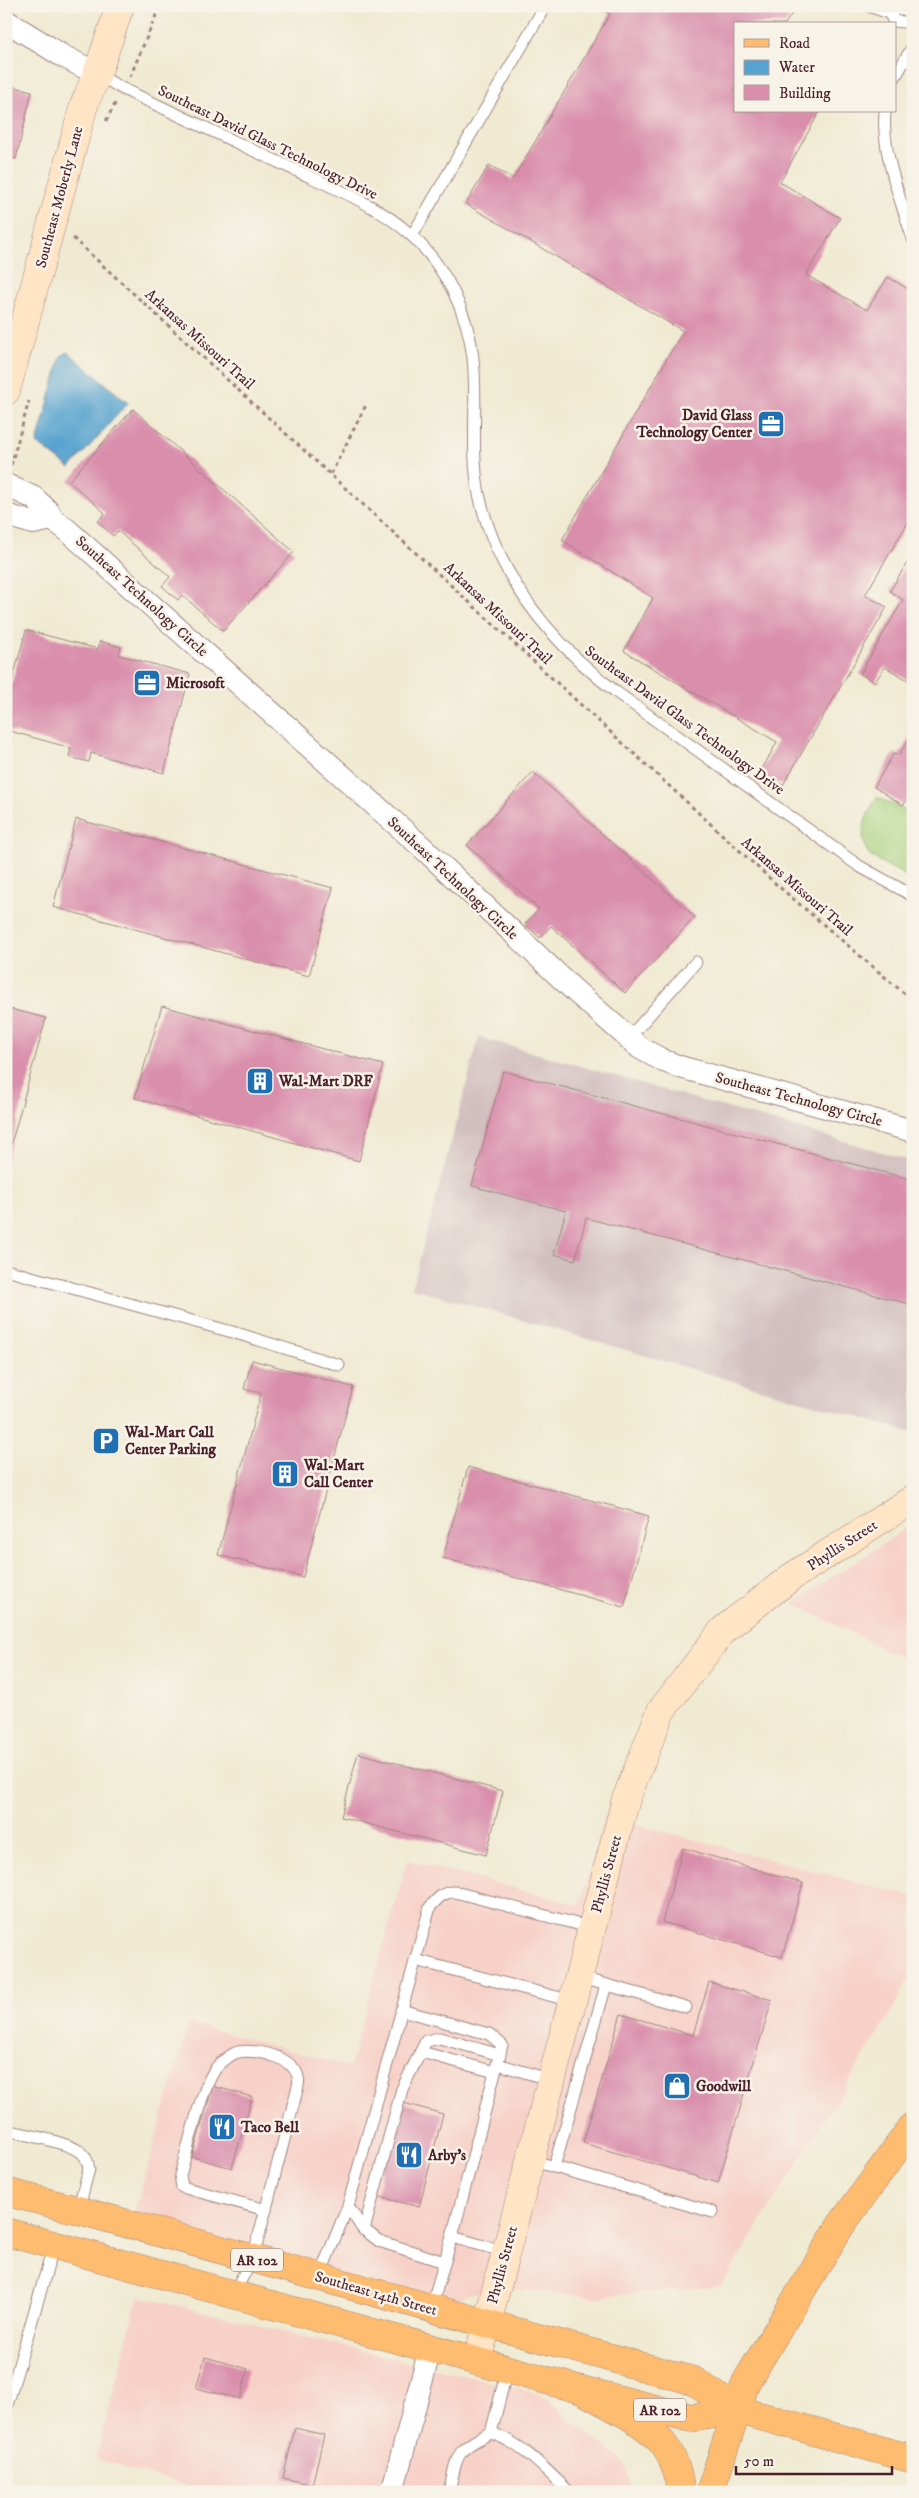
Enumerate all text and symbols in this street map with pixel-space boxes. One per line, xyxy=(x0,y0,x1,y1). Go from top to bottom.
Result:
legend xyxy=(734,22,896,112)
text: Road xyxy=(779,34,811,53)
text: Water xyxy=(778,58,815,77)
street label: Southeast David Glass Technology Drive xyxy=(155,81,381,204)
text: Building xyxy=(779,84,831,103)
street label: Southeast Moberly Lane xyxy=(31,124,88,270)
street label: Arkansas Missouri Trail xyxy=(141,285,259,394)
place label: David Glass Technology Center xyxy=(636,406,752,442)
office icon: David Glass Technology Center xyxy=(756,409,786,439)
street label: Southeast Technology Circle xyxy=(71,532,212,661)
street label: Arkansas Missouri Trail xyxy=(440,558,556,669)
street label: Southeast David Glass Technology Drive xyxy=(581,642,788,799)
office icon: Microsoft xyxy=(132,668,162,698)
place label: Microsoft xyxy=(166,674,225,693)
street label: Southeast Technology Circle xyxy=(383,813,522,944)
street label: Arkansas Missouri Trail xyxy=(737,833,857,940)
building icon: Wal-Mart DRF xyxy=(245,1066,275,1096)
street label: Southeast Technology Circle xyxy=(713,1068,884,1131)
place label: Wal-Mart DRF xyxy=(278,1072,373,1091)
place label: Wal-Mart Call Center Parking xyxy=(124,1423,216,1459)
parking icon: Wal-Mart Call Center Parking xyxy=(91,1426,121,1456)
place label: Wal-Mart Call Center xyxy=(303,1456,374,1492)
building icon: Wal-Mart Call Center xyxy=(270,1459,300,1489)
street label: Phyllis Street xyxy=(804,1516,881,1575)
street label: Phyllis Street xyxy=(587,1833,626,1915)
shop icon: Goodwill xyxy=(662,2071,692,2101)
place label: Goodwill xyxy=(696,2077,751,2096)
restaurant icon: Taco Bell xyxy=(207,2112,237,2142)
place label: Taco Bell xyxy=(240,2118,300,2137)
restaurant icon: Arby's xyxy=(394,2140,424,2170)
place label: Arby's xyxy=(427,2146,466,2165)
street label: Phyllis Street xyxy=(483,2224,522,2306)
road number: AR 102 xyxy=(231,2248,283,2272)
street label: Southeast 14th Street xyxy=(313,2267,439,2320)
road number: AR 102 xyxy=(634,2398,686,2422)
scale bar xyxy=(736,2443,893,2475)
text: 50 m xyxy=(744,2452,774,2471)

